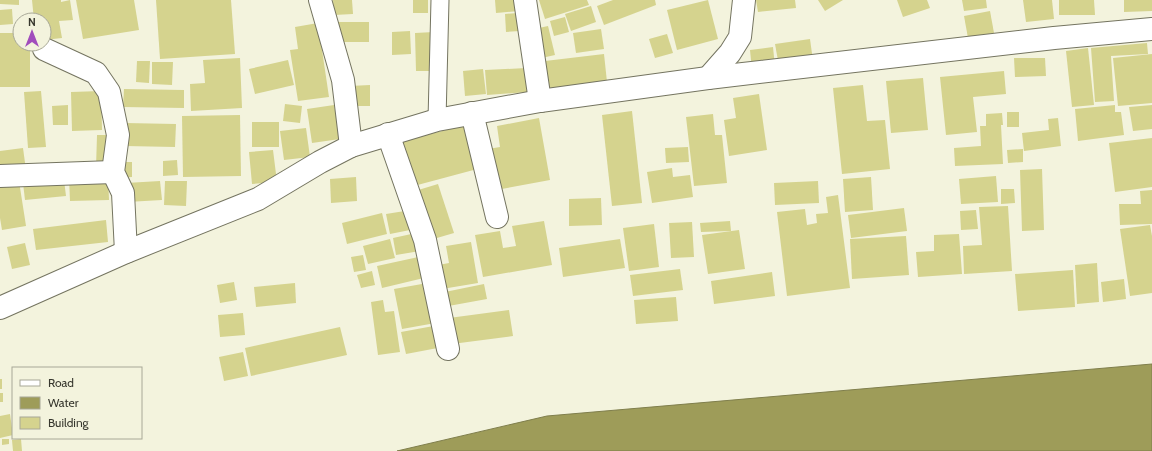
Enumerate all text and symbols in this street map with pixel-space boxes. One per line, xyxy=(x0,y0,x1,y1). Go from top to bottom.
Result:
north arrow xyxy=(12,12,52,52)
text: N xyxy=(28,15,36,29)
legend xyxy=(12,367,142,439)
text: Road xyxy=(48,375,74,390)
text: Water xyxy=(48,395,79,410)
text: Building xyxy=(48,415,90,430)

